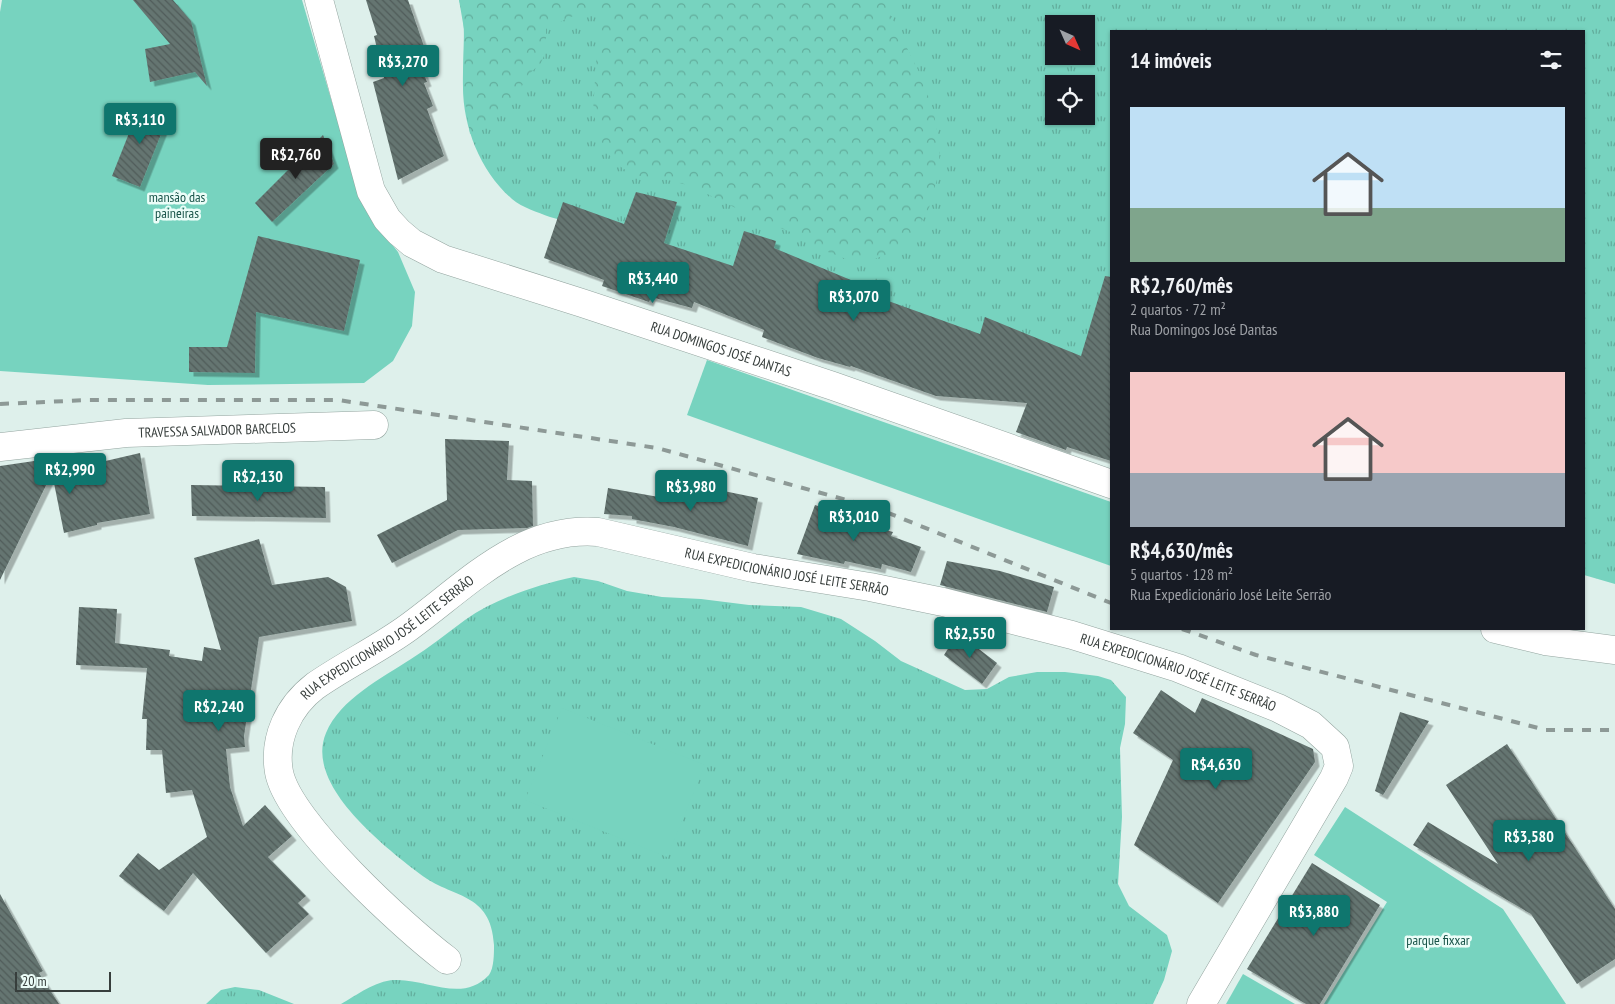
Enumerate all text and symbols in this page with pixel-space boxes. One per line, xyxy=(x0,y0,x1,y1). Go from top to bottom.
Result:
north arrow xyxy=(1045,15,1095,65)
map controls xyxy=(1045,15,1095,125)
pin: R$3,270 xyxy=(357,44,449,87)
icon: filters xyxy=(1537,46,1565,74)
text: 14 imóveis xyxy=(1130,47,1211,74)
text: R$3,270 xyxy=(378,51,428,71)
button: locate xyxy=(1045,75,1095,125)
pin: R$3,110 xyxy=(94,102,186,145)
text: R$3,110 xyxy=(115,109,165,129)
pin: R$2,760 xyxy=(250,138,342,180)
icon: home xyxy=(1303,139,1393,229)
text: R$2,760 xyxy=(271,144,321,164)
park label: mansão das paineiras xyxy=(149,188,206,222)
pin: R$3,440 xyxy=(607,262,699,304)
text: R$3,440 xyxy=(628,268,678,288)
text: R$2,760/mês xyxy=(1130,272,1233,299)
pin: R$3,070 xyxy=(808,280,900,322)
text: R$3,070 xyxy=(829,286,879,306)
text: 2 quartos · 72 m² xyxy=(1130,299,1226,319)
street label: RUA DOMINGOS JOSÉ DANTAS xyxy=(648,317,794,381)
text: Rua Domingos José Dantas xyxy=(1130,319,1277,339)
icon: home xyxy=(1303,404,1393,494)
street label: TRAVESSA SALVADOR BARCELOS xyxy=(138,419,296,442)
pin: R$2,990 xyxy=(24,452,116,495)
text: R$2,990 xyxy=(45,459,95,479)
pin: R$2,130 xyxy=(212,460,304,502)
text: R$2,130 xyxy=(233,466,283,486)
pin: R$3,980 xyxy=(645,470,737,512)
text: R$3,980 xyxy=(666,476,716,496)
pin: R$3,010 xyxy=(808,500,900,542)
text: R$3,010 xyxy=(829,506,879,526)
text: R$4,630/mês xyxy=(1130,537,1233,564)
street label: RUA EXPEDICIONÁRIO JOSÉ LEITE SERRÃO xyxy=(683,543,891,600)
text: 5 quartos · 128 m² xyxy=(1130,564,1233,584)
street label: RUA EXPEDICIONÁRIO JOSÉ LEITE SERRÃO xyxy=(296,571,478,703)
text: Rua Expedicionário José Leite Serrão xyxy=(1130,584,1332,604)
pin: R$2,550 xyxy=(924,616,1016,659)
text: R$2,550 xyxy=(945,623,995,643)
street label: RUA EXPEDICIONÁRIO JOSÉ LEITE SERRÃO xyxy=(1078,629,1279,716)
pin: R$2,240 xyxy=(173,690,265,732)
text: R$2,240 xyxy=(194,696,244,716)
pin: R$4,630 xyxy=(1170,748,1262,790)
text: R$4,630 xyxy=(1191,754,1241,774)
pin: R$3,580 xyxy=(1483,820,1575,862)
text: R$3,580 xyxy=(1504,826,1554,846)
pin: R$3,880 xyxy=(1268,894,1360,937)
text: R$3,880 xyxy=(1289,901,1339,921)
park label: parque fixxar xyxy=(1406,931,1470,949)
scale bar xyxy=(15,969,111,992)
text: 20 m xyxy=(22,972,47,990)

